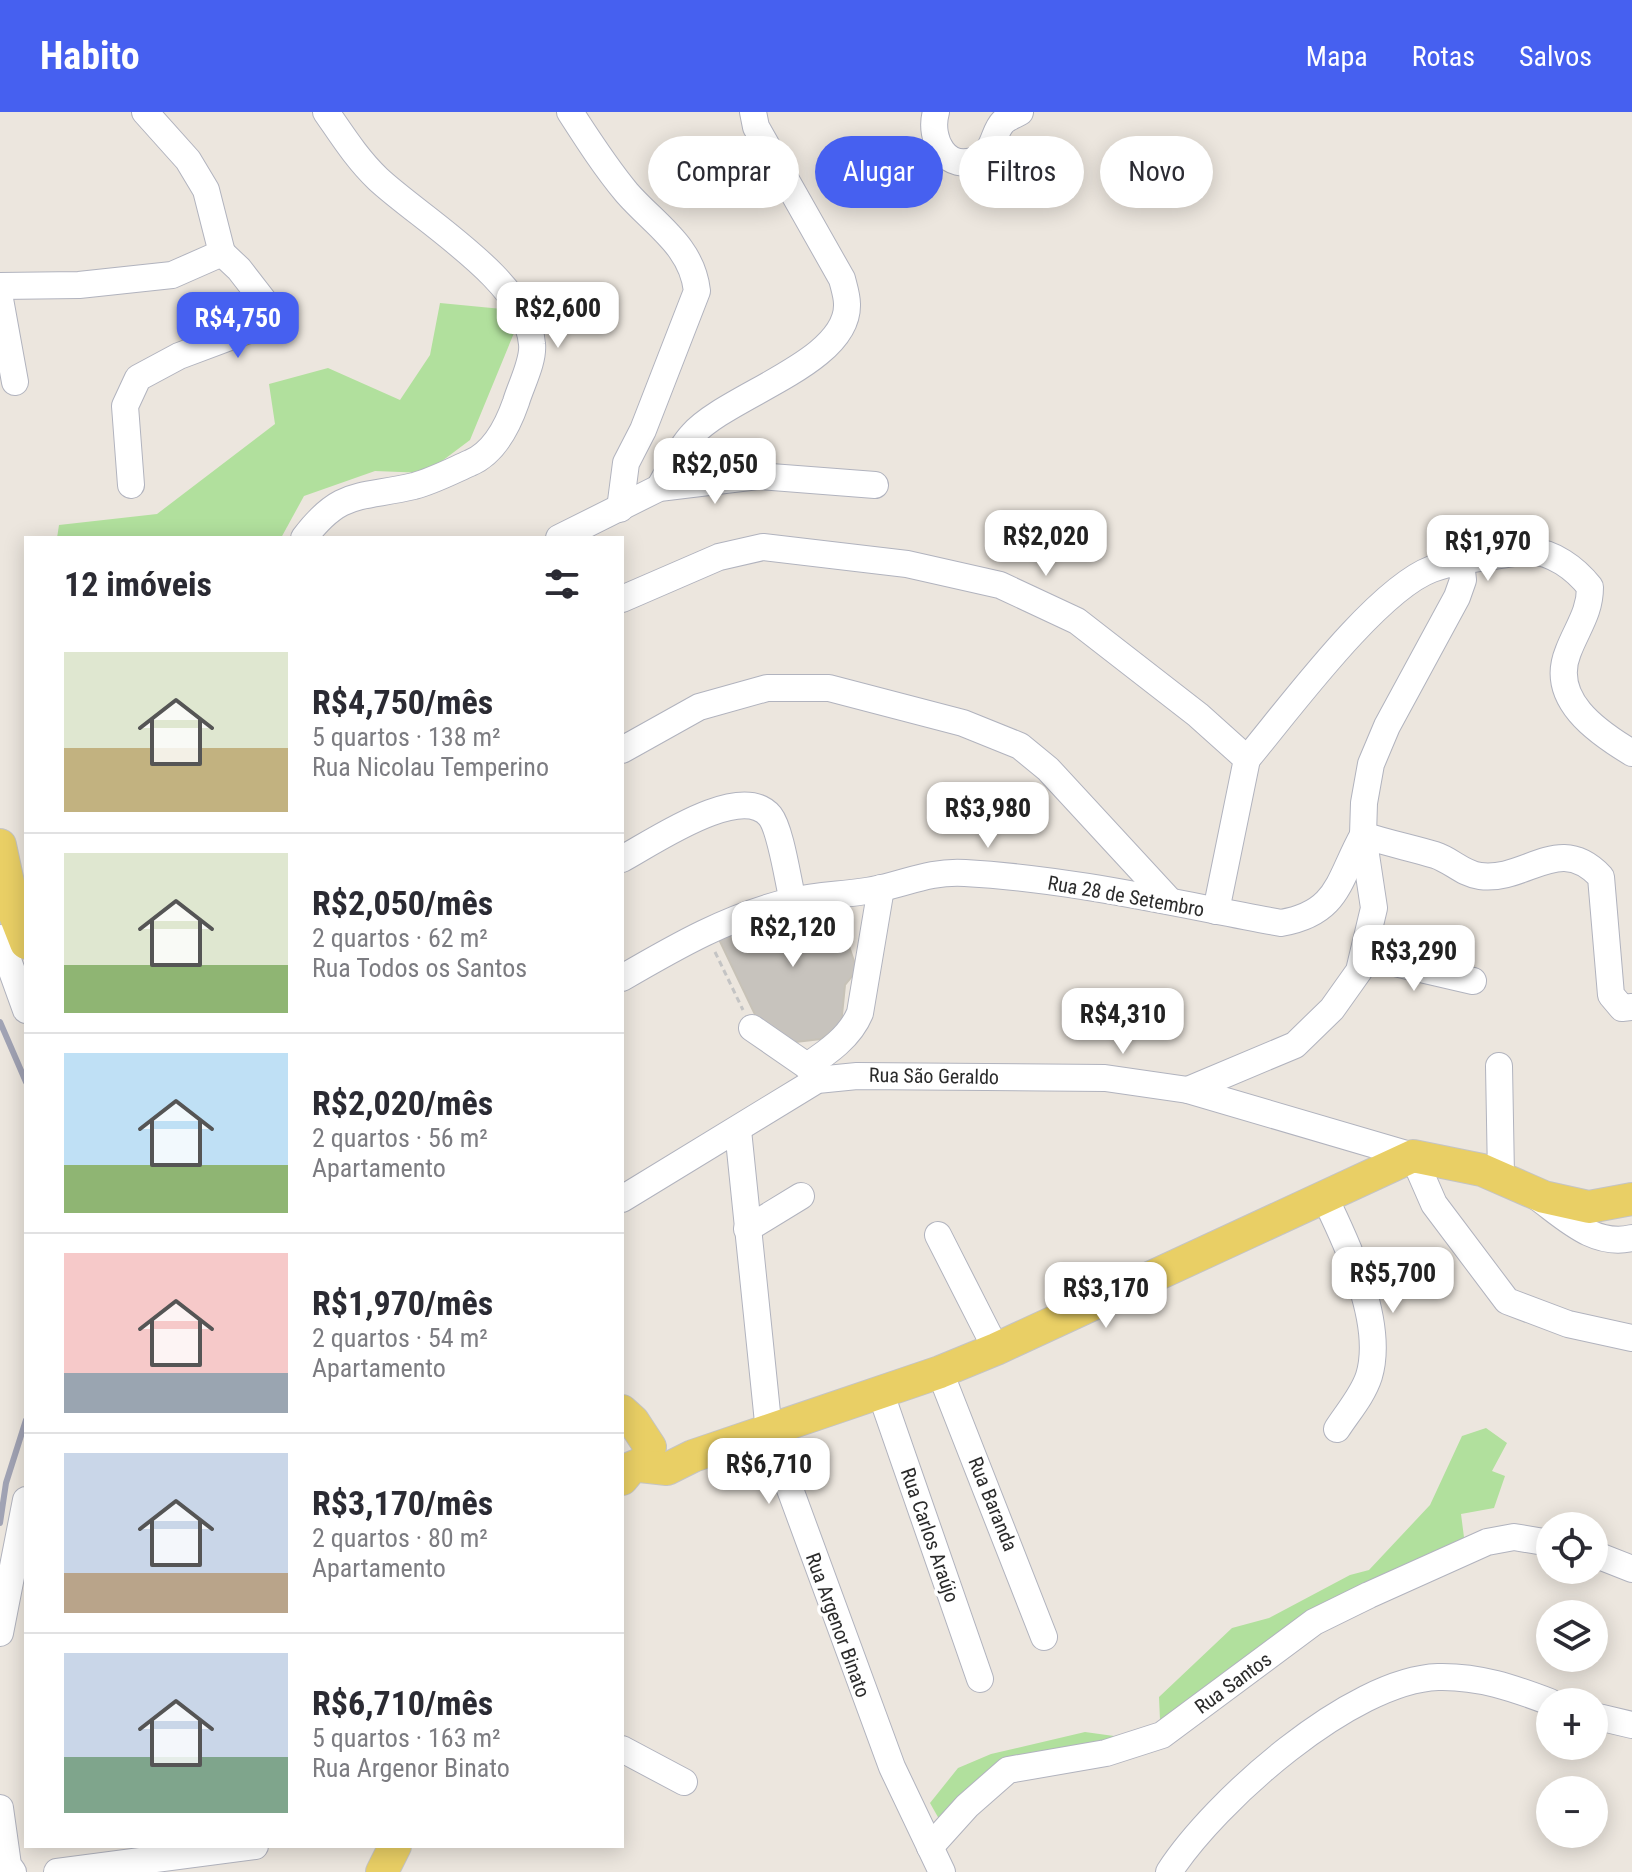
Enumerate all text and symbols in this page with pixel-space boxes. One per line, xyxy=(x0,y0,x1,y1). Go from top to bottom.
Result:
text: Habito xyxy=(40,34,140,78)
text: Mapa xyxy=(1306,40,1368,73)
text: Rotas xyxy=(1412,40,1475,73)
text: Salvos xyxy=(1519,40,1592,73)
chip: Comprar xyxy=(648,136,799,208)
chip: Alugar xyxy=(815,136,943,208)
chip: Filtros xyxy=(959,136,1084,208)
chip: Novo xyxy=(1100,136,1213,208)
pin: R$2,600 xyxy=(484,282,632,350)
pin: R$4,750 xyxy=(164,292,312,360)
text: R$2,600 xyxy=(515,293,601,323)
text: R$4,750 xyxy=(195,303,281,333)
pin: R$2,050 xyxy=(641,438,789,506)
text: R$2,050 xyxy=(672,449,758,479)
pin: R$2,020 xyxy=(972,510,1120,578)
pin: R$1,970 xyxy=(1414,515,1562,583)
text: R$2,020 xyxy=(1003,521,1089,551)
text: R$1,970 xyxy=(1445,526,1531,556)
icon: filters xyxy=(540,562,584,606)
text: 12 imóveis xyxy=(64,564,212,604)
text: R$4,750/mês xyxy=(312,682,493,722)
icon: home xyxy=(128,684,224,780)
text: 5 quartos · 138 m² xyxy=(312,722,501,752)
text: Rua Nicolau Temperino xyxy=(312,752,549,782)
pin: R$3,980 xyxy=(914,782,1062,850)
text: R$3,980 xyxy=(945,793,1031,823)
street label: Rua 28 de Setembro xyxy=(1046,870,1206,922)
text: R$2,050/mês xyxy=(312,883,493,923)
icon: home xyxy=(128,885,224,981)
pin: R$2,120 xyxy=(719,901,867,969)
text: R$2,120 xyxy=(750,912,836,942)
text: 2 quartos · 62 m² xyxy=(312,923,488,953)
pin: R$3,290 xyxy=(1340,925,1488,993)
text: R$3,290 xyxy=(1371,936,1457,966)
text: Rua Todos os Santos xyxy=(312,953,527,983)
pin: R$4,310 xyxy=(1049,988,1197,1056)
text: R$4,310 xyxy=(1080,999,1166,1029)
street label: Rua São Geraldo xyxy=(869,1063,999,1089)
text: R$2,020/mês xyxy=(312,1083,493,1123)
icon: home xyxy=(128,1085,224,1181)
text: 2 quartos · 56 m² xyxy=(312,1123,488,1153)
text: Apartamento xyxy=(312,1153,446,1183)
pin: R$5,700 xyxy=(1319,1247,1467,1315)
text: R$5,700 xyxy=(1350,1258,1436,1288)
pin: R$3,170 xyxy=(1032,1262,1180,1330)
text: R$3,170 xyxy=(1063,1273,1149,1303)
text: R$1,970/mês xyxy=(312,1283,493,1323)
icon: home xyxy=(128,1285,224,1381)
text: 2 quartos · 54 m² xyxy=(312,1323,488,1353)
text: Apartamento xyxy=(312,1353,446,1383)
pin: R$6,710 xyxy=(695,1438,843,1506)
text: R$6,710 xyxy=(726,1449,812,1479)
street label: Rua Baranda xyxy=(963,1453,1023,1555)
street label: Rua Carlos Araújo xyxy=(896,1465,964,1605)
text: R$3,170/mês xyxy=(312,1483,493,1523)
icon: home xyxy=(128,1485,224,1581)
map controls xyxy=(1536,1512,1608,1848)
button: locate xyxy=(1536,1512,1608,1584)
text: 2 quartos · 80 m² xyxy=(312,1523,488,1553)
street label: Rua Argenor Binato xyxy=(801,1549,875,1701)
text: Apartamento xyxy=(312,1553,446,1583)
button: layers xyxy=(1536,1600,1608,1672)
street label: Rua Santos xyxy=(1190,1647,1276,1719)
text: R$6,710/mês xyxy=(312,1683,493,1723)
icon: home xyxy=(128,1685,224,1781)
button: + xyxy=(1536,1688,1608,1760)
text: 5 quartos · 163 m² xyxy=(312,1723,501,1753)
text: Rua Argenor Binato xyxy=(312,1753,510,1783)
button: − xyxy=(1536,1776,1608,1848)

